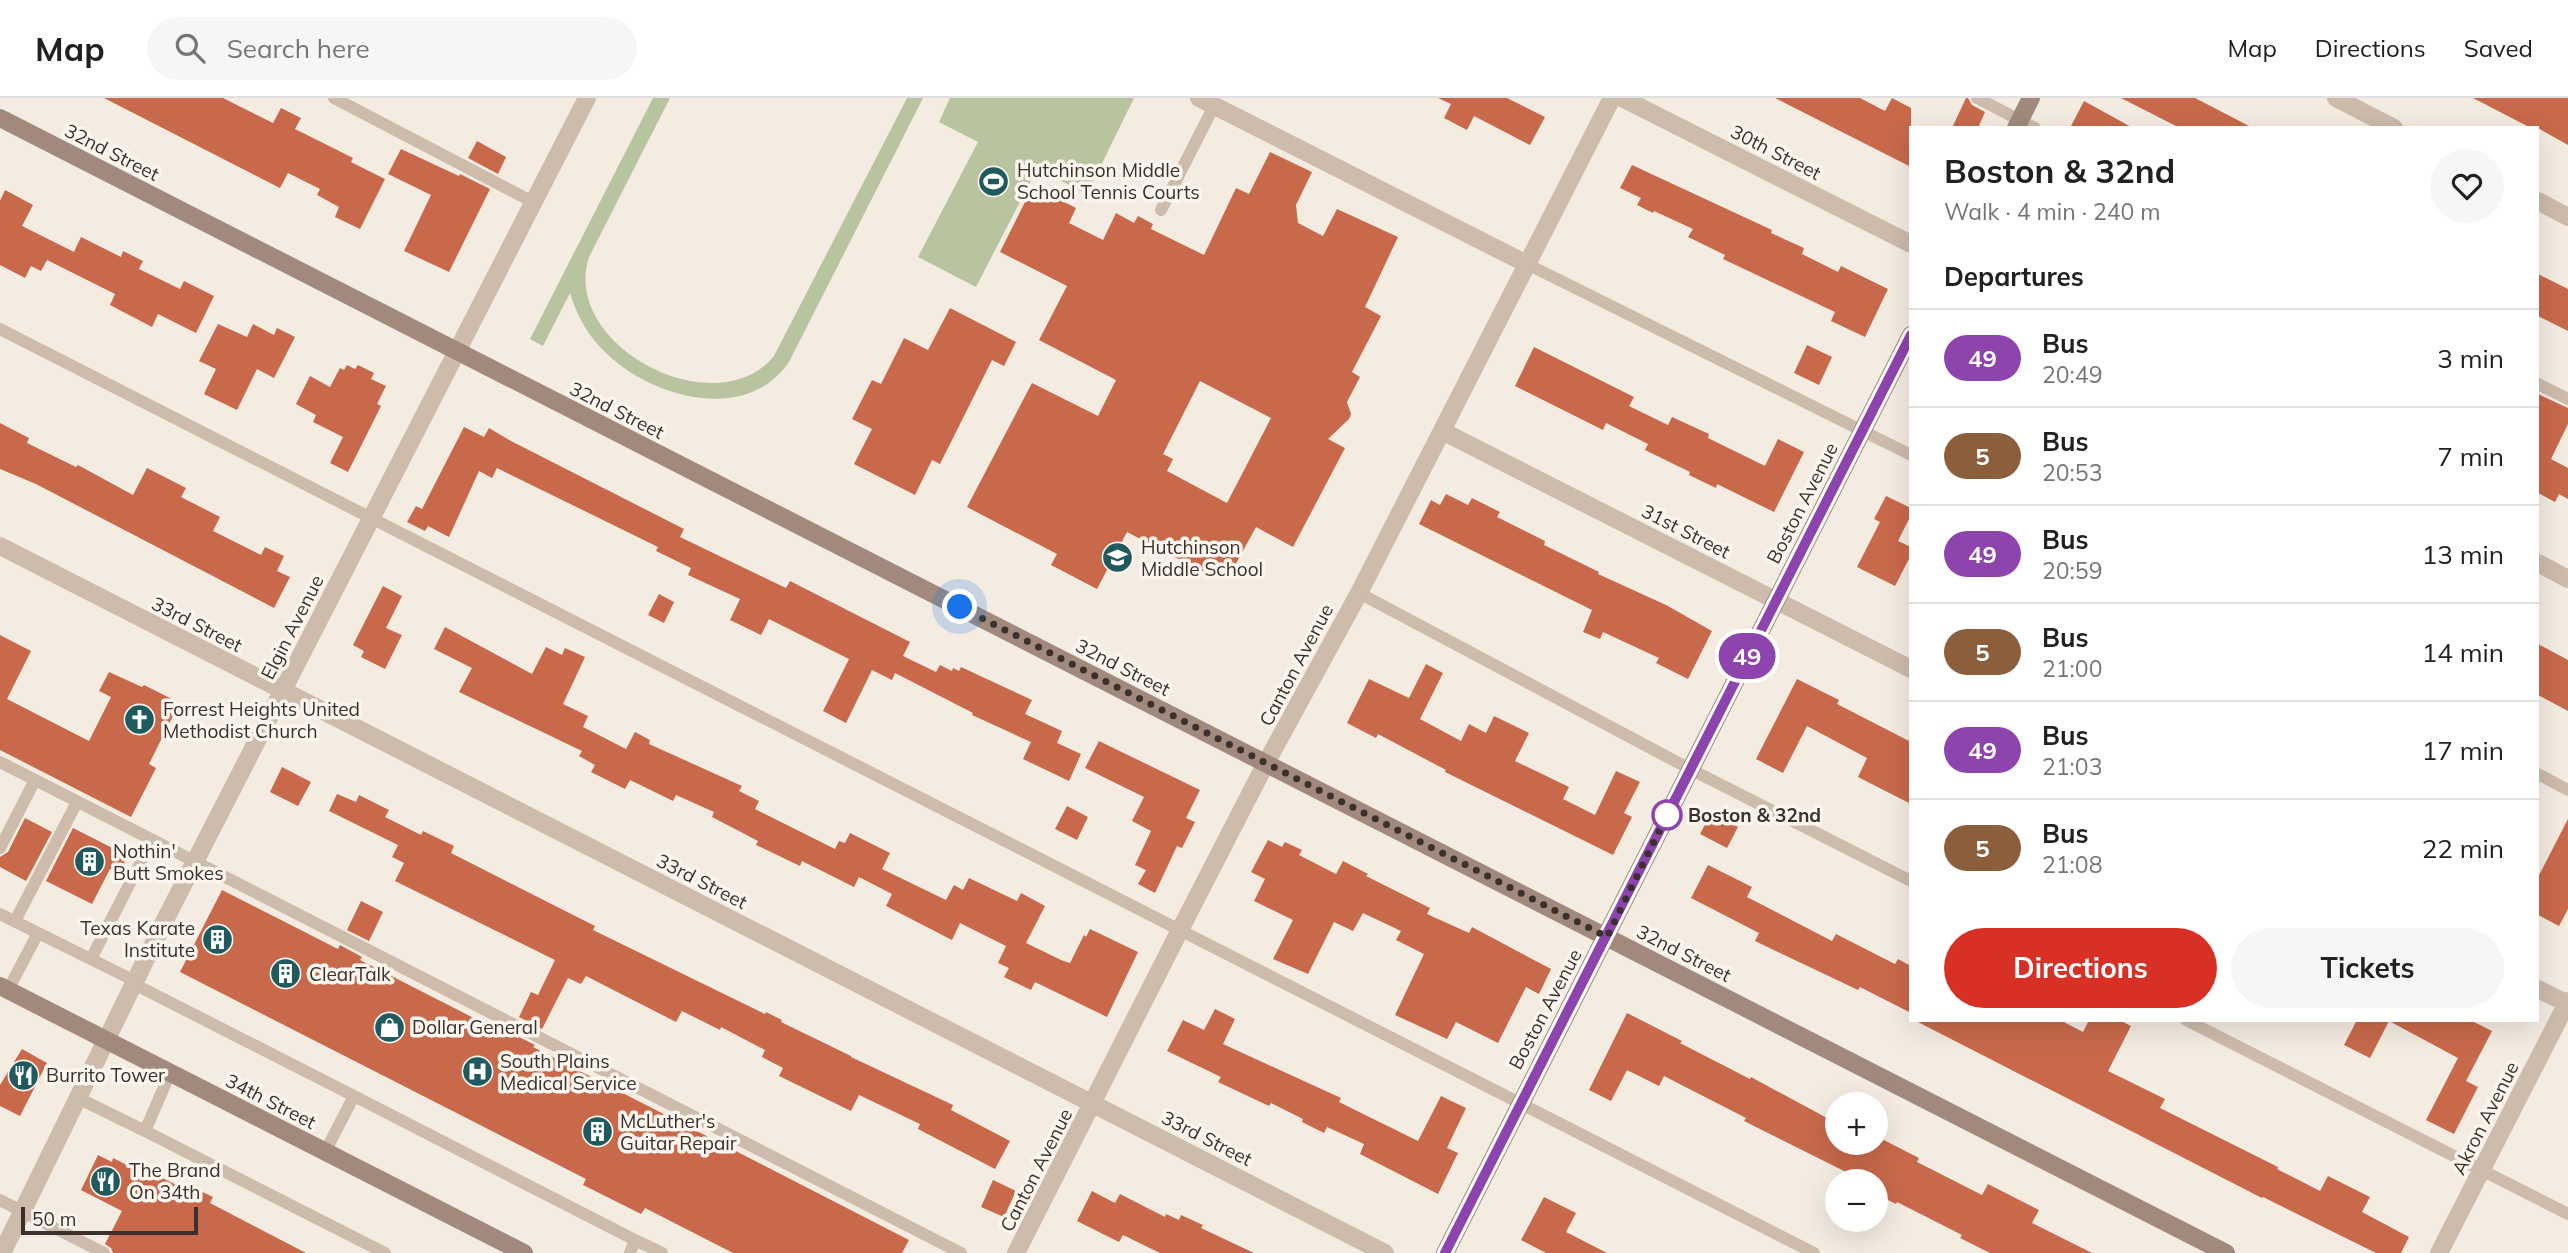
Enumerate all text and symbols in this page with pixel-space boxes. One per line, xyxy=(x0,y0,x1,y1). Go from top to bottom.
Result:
search box xyxy=(147,17,637,80)
text: Map xyxy=(35,28,105,69)
icon: search xyxy=(171,29,209,67)
text: Search here xyxy=(227,32,370,65)
text: Map xyxy=(2227,33,2277,63)
text: Directions xyxy=(2315,33,2426,63)
text: Saved xyxy=(2464,33,2533,63)
street label: 32nd Street xyxy=(61,118,164,186)
street label: 30th Street xyxy=(1727,119,1825,185)
button: heart xyxy=(2430,149,2504,223)
text: Boston & 32nd xyxy=(1944,150,2175,191)
place label: Hutchinson Middle School Tennis Courts xyxy=(1017,158,1200,204)
sports icon: Hutchinson Middle School Tennis Courts xyxy=(977,164,1011,198)
text: Walk · 4 min · 240 m xyxy=(1944,197,2161,226)
text: Departures xyxy=(1944,260,2084,293)
text: Bus xyxy=(2042,327,2088,360)
text: 3 min xyxy=(2437,342,2504,375)
text: 49 xyxy=(1968,343,1997,373)
text: 20:49 xyxy=(2042,360,2102,389)
street label: 32nd Street xyxy=(566,376,669,444)
text: Bus xyxy=(2042,425,2088,458)
street label: Boston Avenue xyxy=(1761,438,1843,568)
text: 7 min xyxy=(2437,440,2504,473)
text: 5 xyxy=(1975,441,1990,471)
text: 20:53 xyxy=(2042,458,2102,487)
street label: 31st Street xyxy=(1638,498,1735,564)
text: Bus xyxy=(2042,523,2088,556)
place label: Hutchinson Middle School xyxy=(1141,535,1263,581)
text: 13 min xyxy=(2422,538,2504,571)
text: 49 xyxy=(1968,539,1997,569)
school or university icon: Hutchinson Middle School xyxy=(1101,541,1135,575)
text: 20:59 xyxy=(2042,556,2102,585)
street label: Elgin Avenue xyxy=(255,571,329,683)
your location xyxy=(942,589,977,624)
street label: 33rd Street xyxy=(148,591,247,657)
street label: Canton Avenue xyxy=(1254,600,1338,730)
text: Bus xyxy=(2042,621,2088,654)
street label: 32nd Street xyxy=(1072,633,1175,701)
line badge: 49 xyxy=(1716,633,1778,679)
text: 14 min xyxy=(2422,636,2504,669)
text: 5 xyxy=(1975,637,1990,667)
text: 49 xyxy=(1733,641,1761,671)
text: 21:00 xyxy=(2042,654,2102,683)
place label: Forrest Heights United Methodist Church xyxy=(163,697,360,743)
church icon: Forrest Heights United Methodist Church xyxy=(123,703,157,737)
text: Bus xyxy=(2042,719,2088,752)
text: 17 min xyxy=(2422,734,2504,767)
text: 49 xyxy=(1968,735,1997,765)
text: 21:03 xyxy=(2042,752,2102,781)
marker: Boston & 32nd xyxy=(1652,800,1682,830)
place label: Boston & 32nd xyxy=(1688,803,1821,827)
text: Bus xyxy=(2042,817,2088,850)
text: 22 min xyxy=(2422,832,2504,865)
text: 5 xyxy=(1975,833,1990,863)
place label: Nothin' Butt Smokes xyxy=(113,839,224,885)
building icon: Nothin' Butt Smokes xyxy=(73,845,107,879)
street label: 33rd Street xyxy=(653,848,752,914)
text: 21:08 xyxy=(2042,850,2102,879)
place label: Texas Karate Institute xyxy=(80,916,195,962)
street label: 32nd Street xyxy=(1633,919,1736,987)
building icon: Texas Karate Institute xyxy=(201,922,235,956)
button: Directions xyxy=(1944,928,2217,1008)
button: Tickets xyxy=(2231,928,2504,1008)
street label: Boston Avenue xyxy=(1503,945,1587,1073)
building icon: ClearTalk xyxy=(269,957,303,991)
place label: ClearTalk xyxy=(309,962,391,986)
shop icon: Dollar General xyxy=(372,1010,406,1044)
place label: Dollar General xyxy=(412,1015,538,1039)
place label: South Plains Medical Service xyxy=(500,1049,637,1095)
hospital icon: South Plains Medical Service xyxy=(460,1055,494,1089)
street label: Akron Avenue xyxy=(2446,1057,2524,1179)
restaurant icon: Burrito Tower xyxy=(6,1058,40,1092)
place label: Burrito Tower xyxy=(46,1063,165,1087)
street label: 34th Street xyxy=(222,1068,320,1134)
map controls xyxy=(1825,1092,1888,1232)
button: + xyxy=(1825,1092,1888,1155)
street label: Canton Avenue xyxy=(995,1104,1077,1236)
street label: 33rd Street xyxy=(1158,1105,1257,1171)
place label: McLuther's Guitar Repair xyxy=(620,1109,737,1155)
building icon: McLuther's Guitar Repair xyxy=(580,1115,614,1149)
place label: The Brand On 34th xyxy=(129,1158,221,1204)
restaurant icon: The Brand On 34th xyxy=(89,1164,123,1198)
button: − xyxy=(1825,1169,1888,1232)
scale bar xyxy=(21,1204,198,1236)
text: 50 m xyxy=(32,1207,76,1231)

